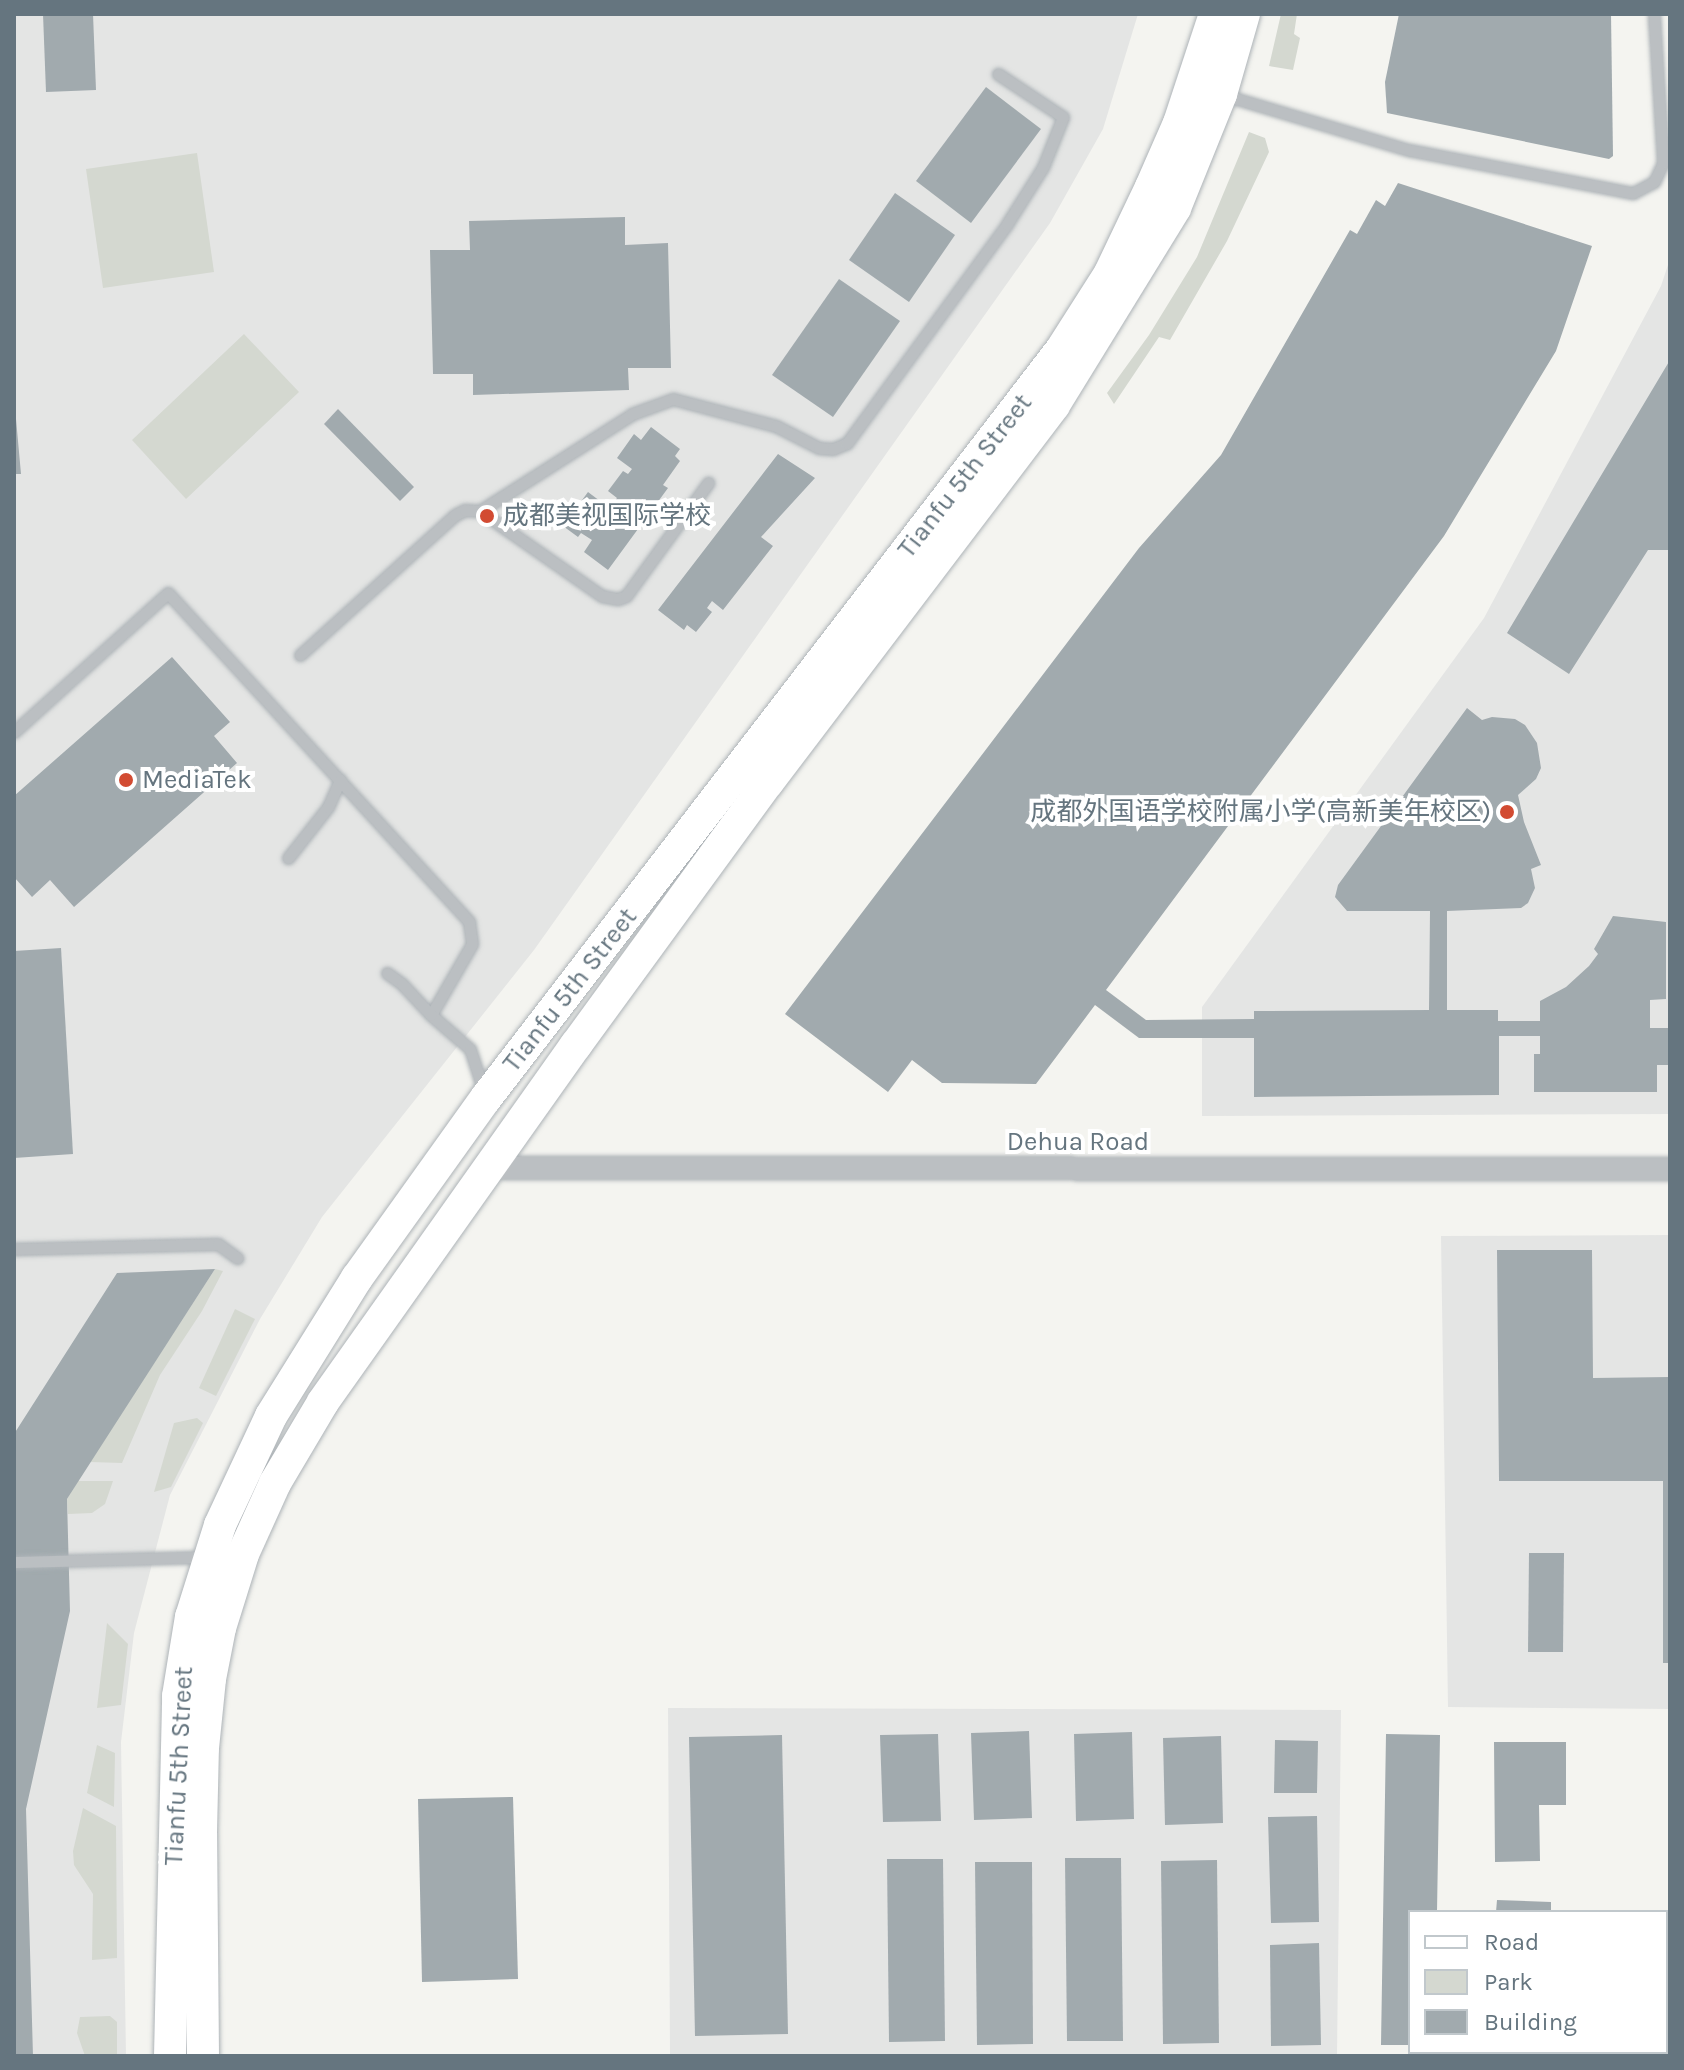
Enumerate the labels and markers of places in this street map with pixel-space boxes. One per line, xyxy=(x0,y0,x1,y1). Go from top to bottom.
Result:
place label: 成都美视国际学校 xyxy=(503,500,711,532)
marker: 成都美视国际学校 xyxy=(478,507,496,525)
place label: MediaTek xyxy=(142,764,252,796)
marker: MediaTek xyxy=(117,771,135,789)
place label: 成都外国语学校附属小学(高新美年校区) xyxy=(1031,796,1491,828)
marker: 成都外国语学校附属小学(高新美年校区) xyxy=(1498,803,1516,821)

